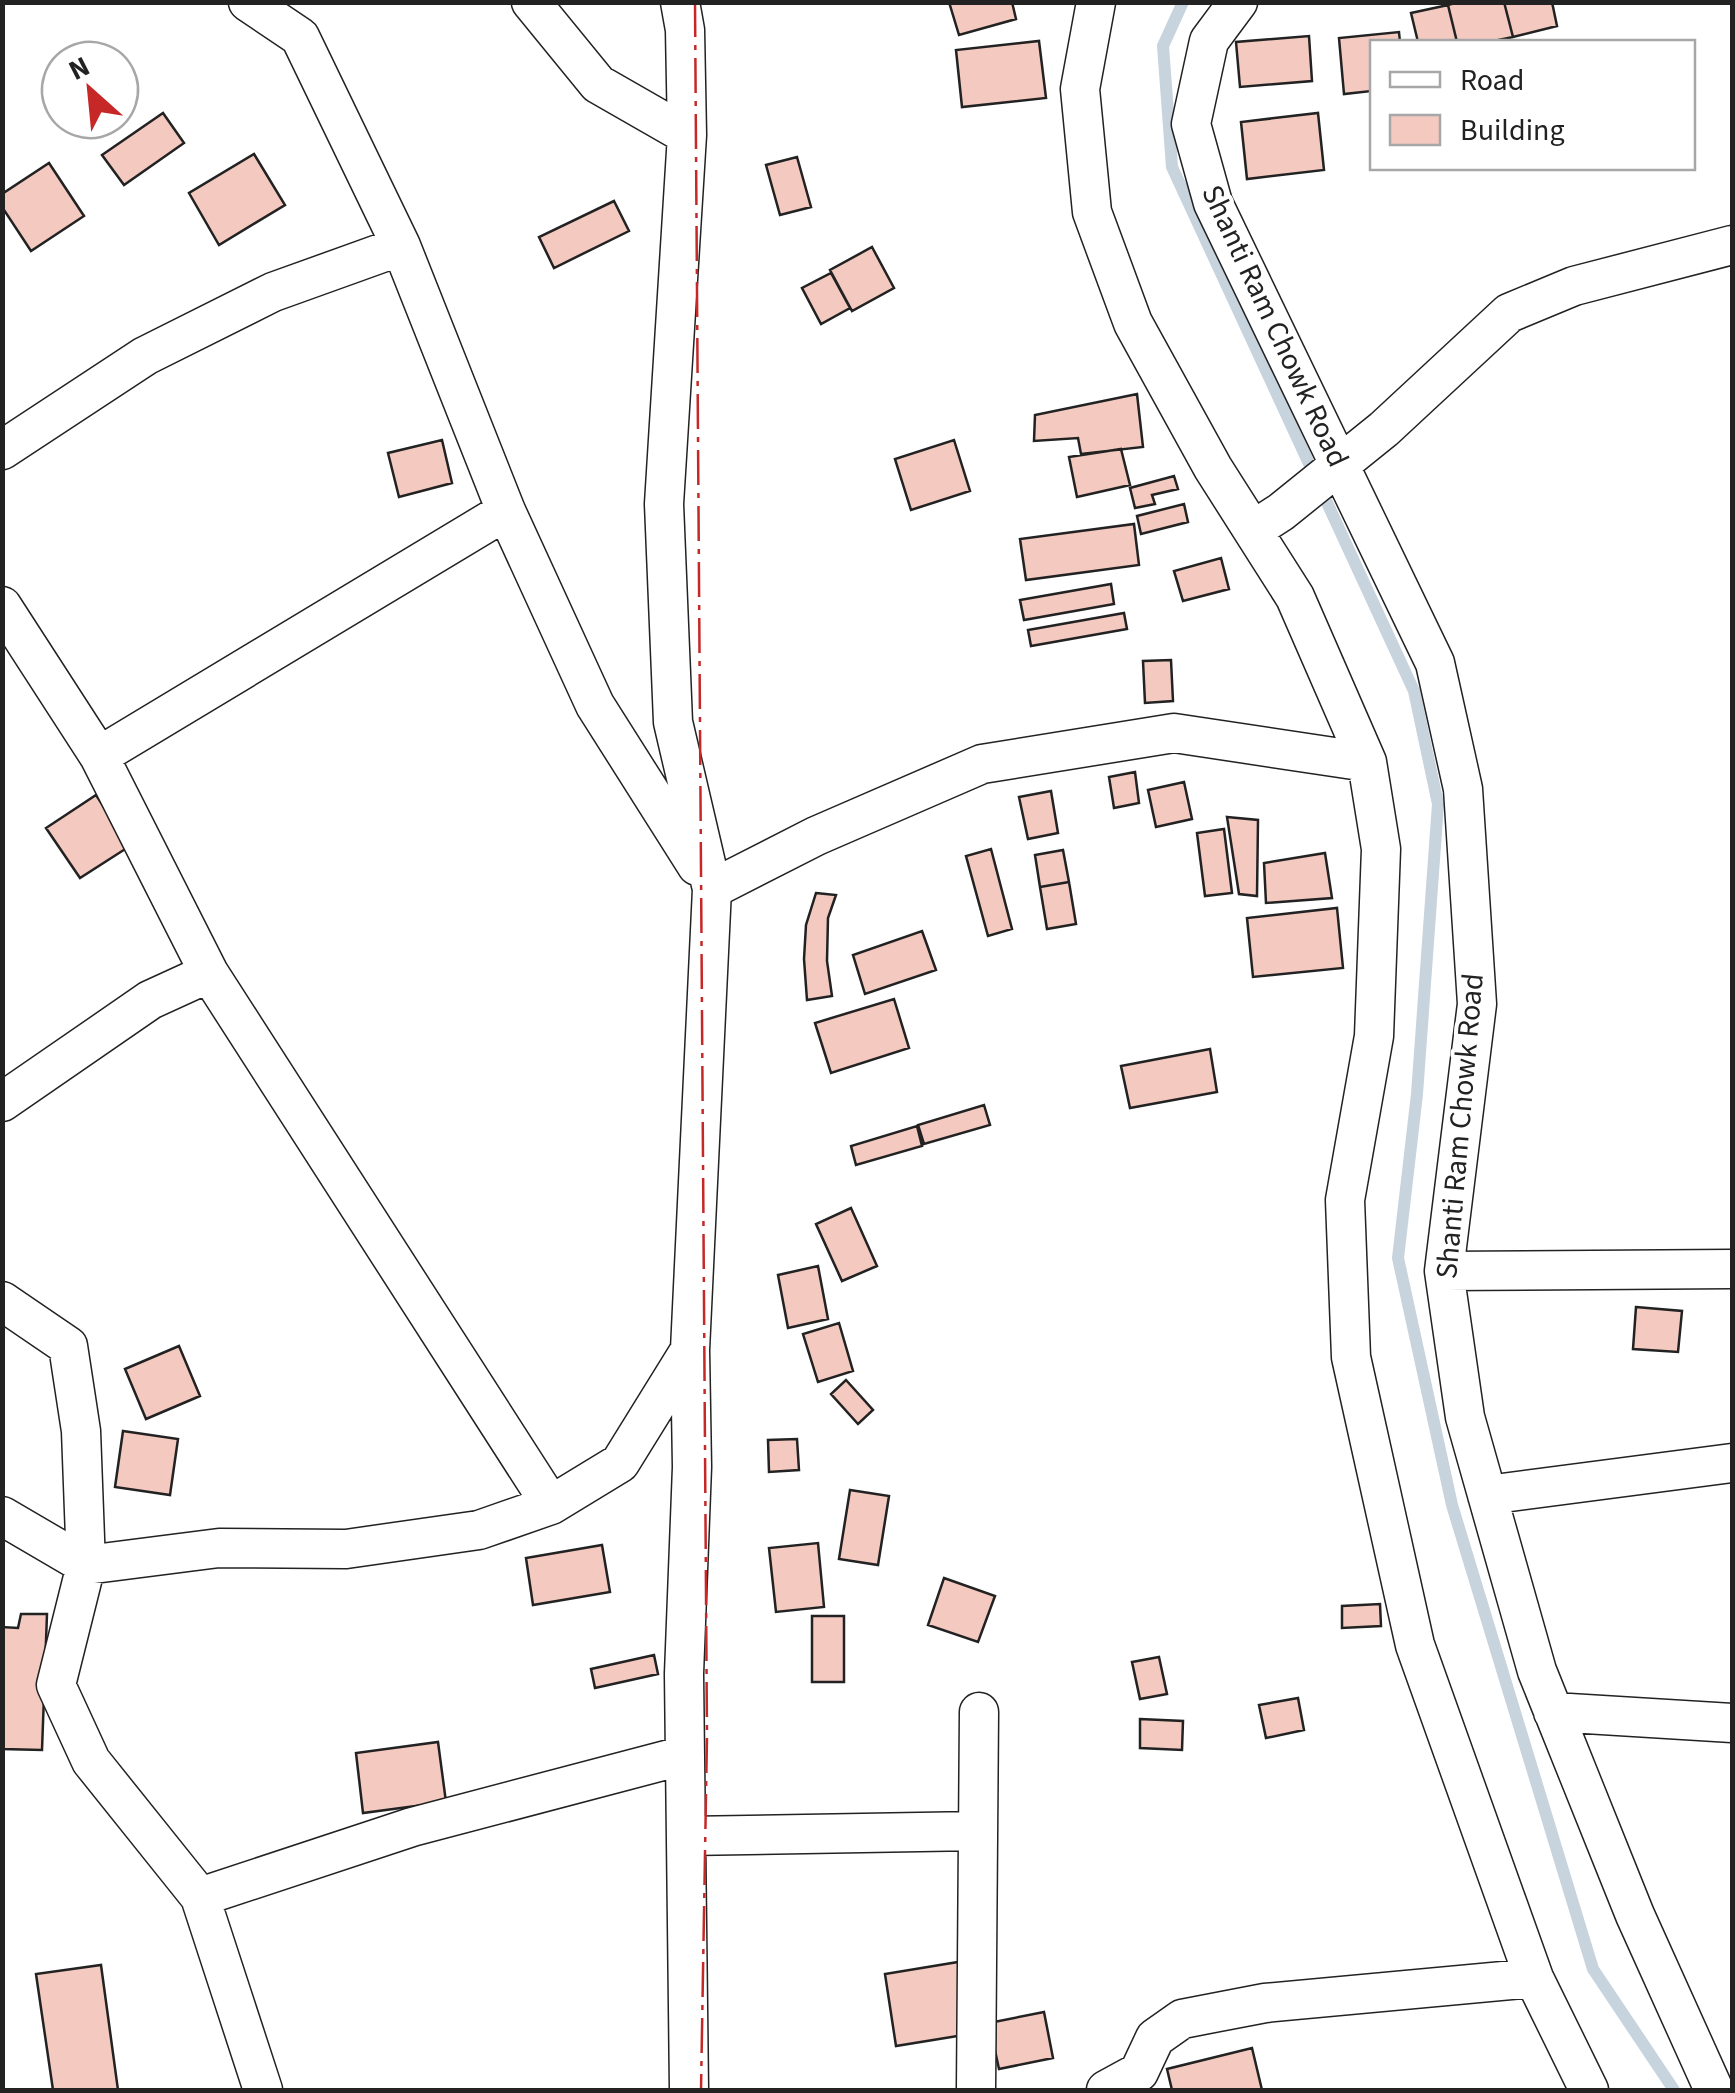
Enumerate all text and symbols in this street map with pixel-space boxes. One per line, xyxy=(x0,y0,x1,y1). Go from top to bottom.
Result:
north arrow xyxy=(40,40,140,140)
legend xyxy=(1370,40,1695,170)
text: N xyxy=(62,47,96,91)
text: Road xyxy=(1460,59,1524,102)
text: Building xyxy=(1460,109,1565,152)
street label: Shanti Ram Chowk Road xyxy=(1191,178,1359,474)
street label: Shanti Ram Chowk Road xyxy=(1425,971,1495,1281)

